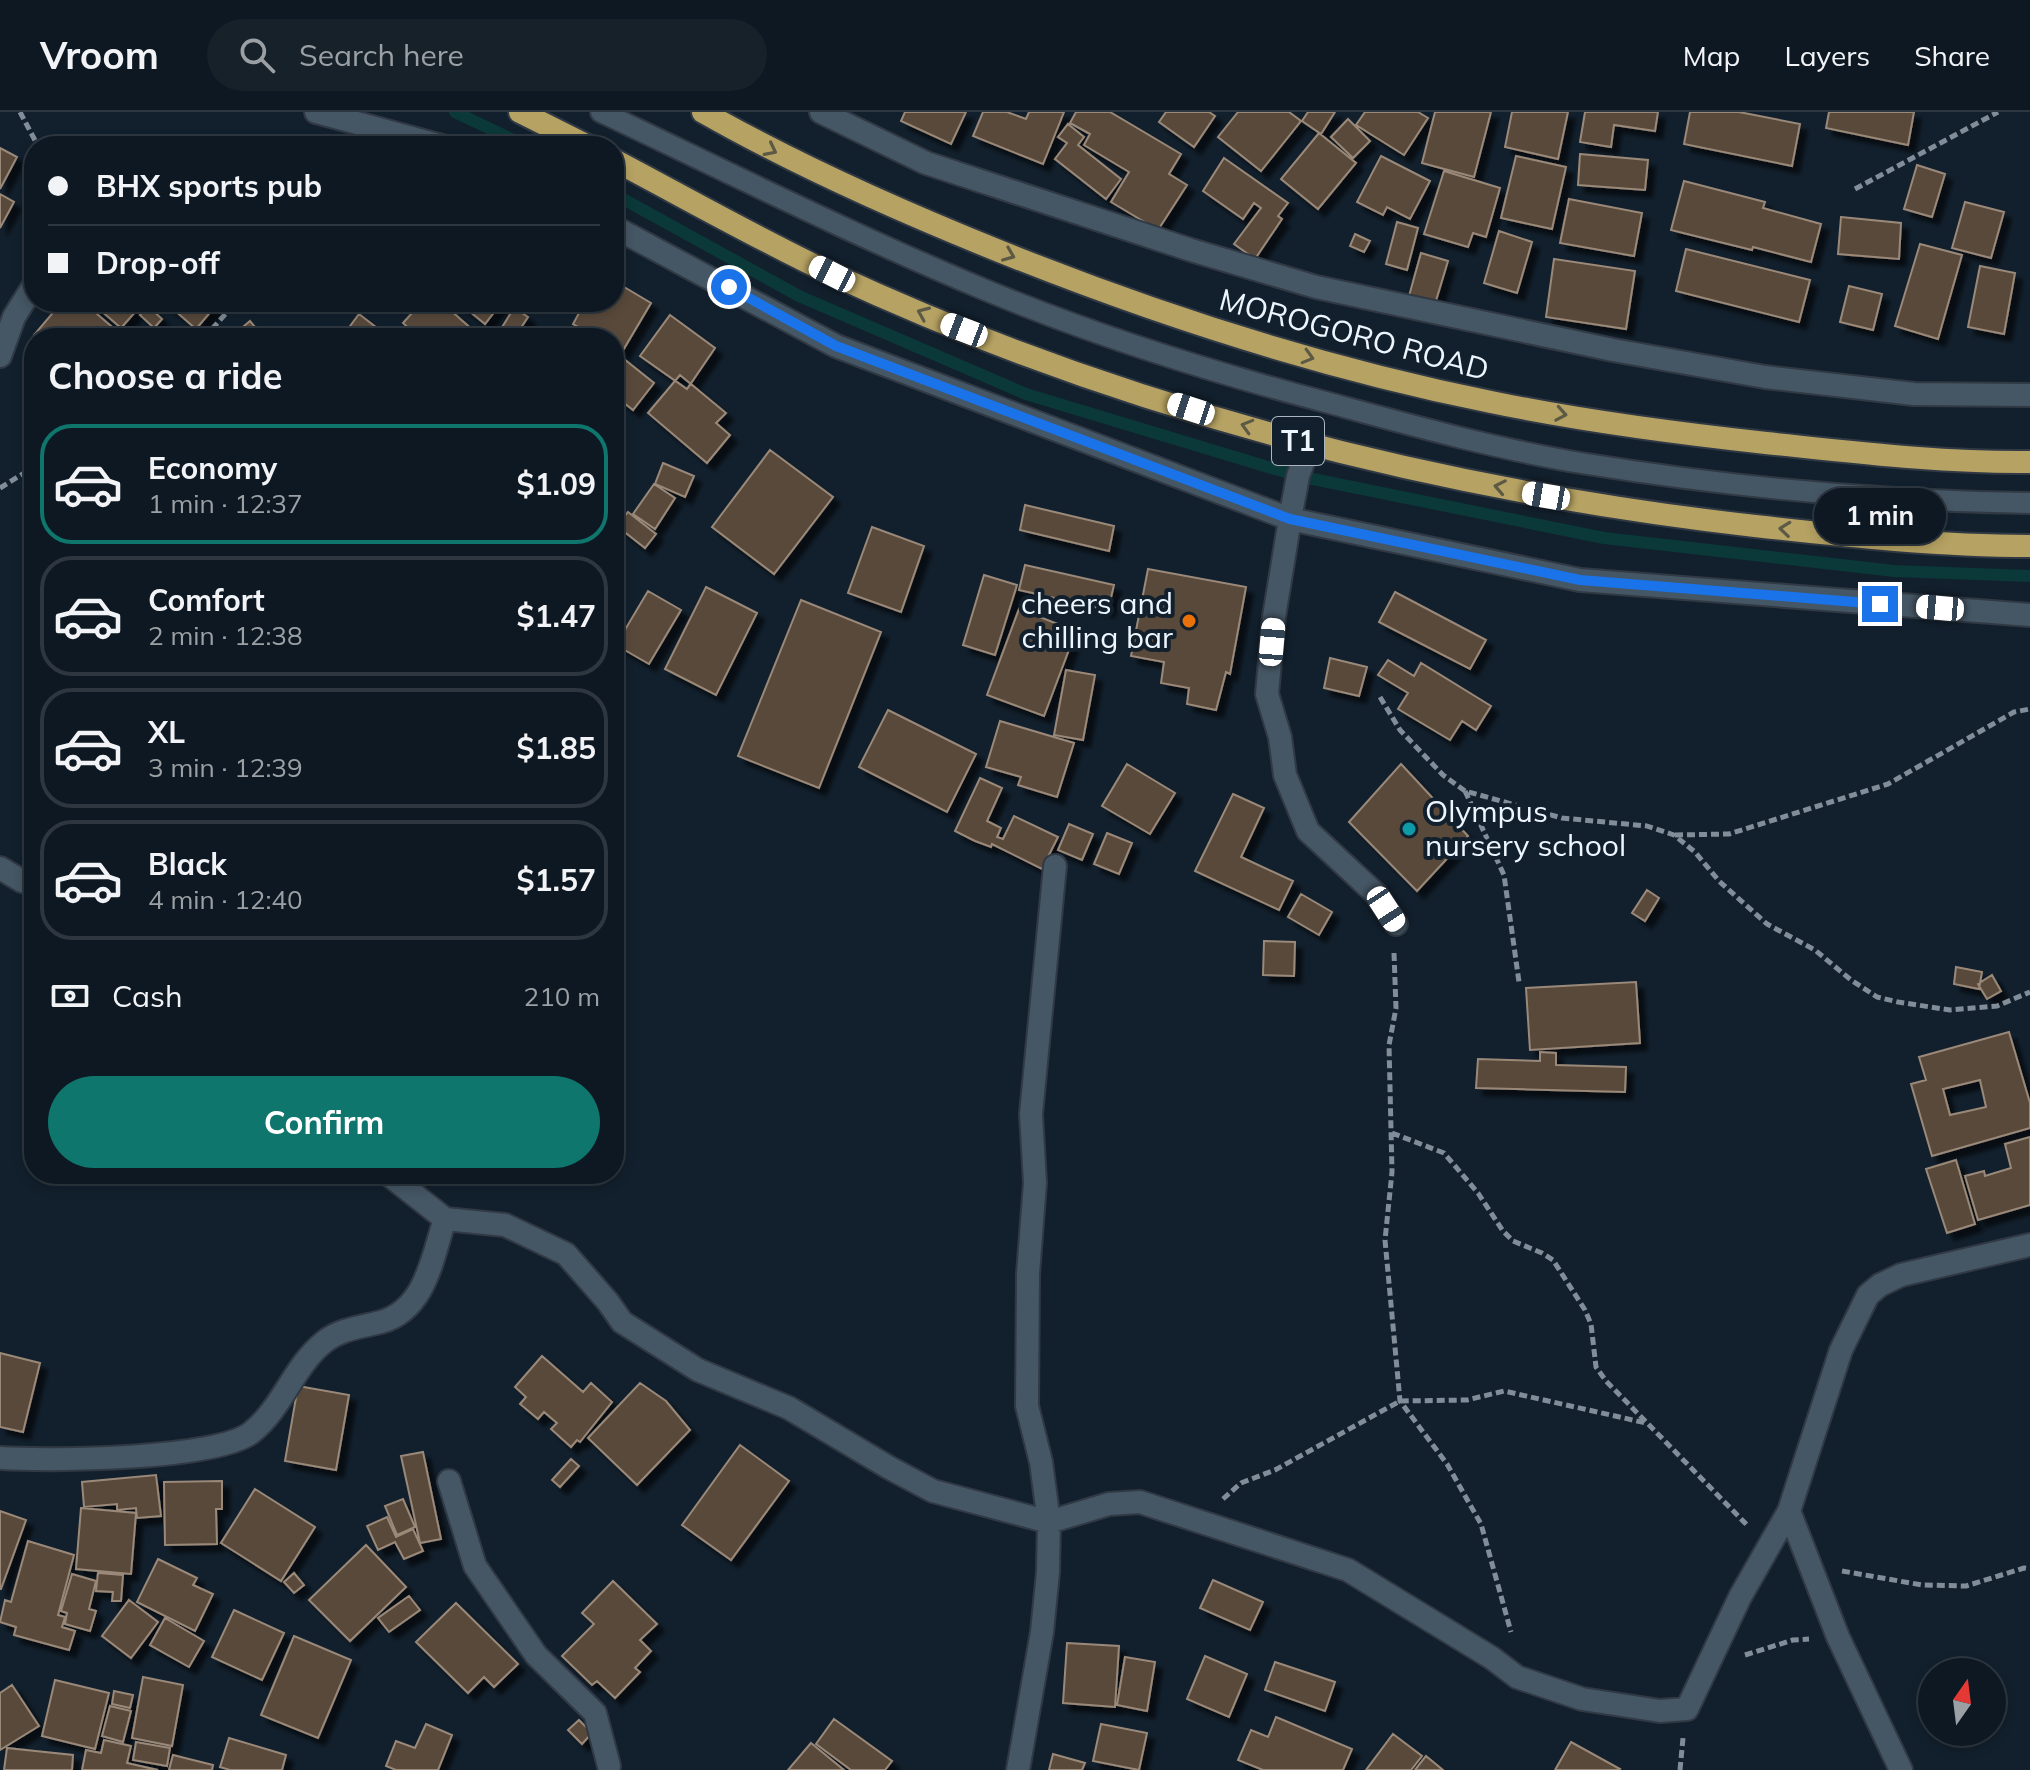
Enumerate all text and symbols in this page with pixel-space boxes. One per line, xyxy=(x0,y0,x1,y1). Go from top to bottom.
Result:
search box xyxy=(207,19,767,91)
text: Vroom xyxy=(40,31,159,79)
icon: search xyxy=(235,33,279,77)
text: Search here xyxy=(299,36,464,74)
text: Map xyxy=(1683,38,1740,73)
text: Layers xyxy=(1784,38,1870,73)
text: Share xyxy=(1914,38,1990,73)
one-way arrow xyxy=(763,140,778,155)
text: BHX sports pub xyxy=(96,167,322,205)
text: Drop-off xyxy=(96,244,220,282)
one-way arrow xyxy=(1001,245,1015,262)
car xyxy=(805,252,859,296)
route start xyxy=(711,269,747,305)
street label: MOROGORO ROAD xyxy=(1215,280,1493,388)
one-way arrow xyxy=(917,307,931,323)
car xyxy=(937,310,991,350)
one-way arrow xyxy=(1300,348,1314,364)
text: Choose a ride xyxy=(48,353,282,398)
car xyxy=(1164,390,1218,428)
one-way arrow xyxy=(1554,405,1568,422)
road number: T1 xyxy=(1272,417,1324,465)
one-way arrow xyxy=(1241,419,1255,435)
icon: car xyxy=(52,448,124,520)
text: Economy xyxy=(148,449,277,487)
text: $1.09 xyxy=(517,465,596,503)
one-way arrow xyxy=(1493,480,1507,497)
car xyxy=(1520,480,1572,512)
text: 1 min · 12:37 xyxy=(148,487,303,520)
callout: 1 min xyxy=(1814,488,1946,544)
text: 1 min xyxy=(1846,499,1914,532)
one-way arrow xyxy=(1778,521,1791,538)
icon: car xyxy=(52,580,124,652)
text: Comfort xyxy=(148,581,265,619)
place label: cheers and chilling bar xyxy=(1021,584,1173,656)
route end xyxy=(1862,586,1898,622)
car xyxy=(1915,594,1965,622)
text: $1.47 xyxy=(517,597,596,635)
marker: cheers and chilling bar xyxy=(1180,612,1198,630)
car xyxy=(1258,617,1286,667)
text: 2 min · 12:38 xyxy=(148,619,303,652)
icon: car xyxy=(52,712,124,784)
text: XL xyxy=(148,713,185,751)
text: $1.85 xyxy=(517,729,596,767)
text: 3 min · 12:39 xyxy=(148,751,303,784)
place label: Olympus nursery school xyxy=(1425,792,1626,864)
marker: Olympus nursery school xyxy=(1400,820,1418,838)
icon: car xyxy=(52,844,124,916)
text: Black xyxy=(148,845,227,883)
text: $1.57 xyxy=(517,861,596,899)
car xyxy=(1363,882,1409,936)
text: 4 min · 12:40 xyxy=(148,883,303,916)
icon: cash xyxy=(48,974,92,1018)
text: Cash xyxy=(112,977,183,1015)
text: 210 m xyxy=(524,980,600,1013)
button: Confirm xyxy=(48,1076,600,1168)
north arrow xyxy=(1918,1658,2006,1746)
map controls xyxy=(1918,1658,2006,1746)

